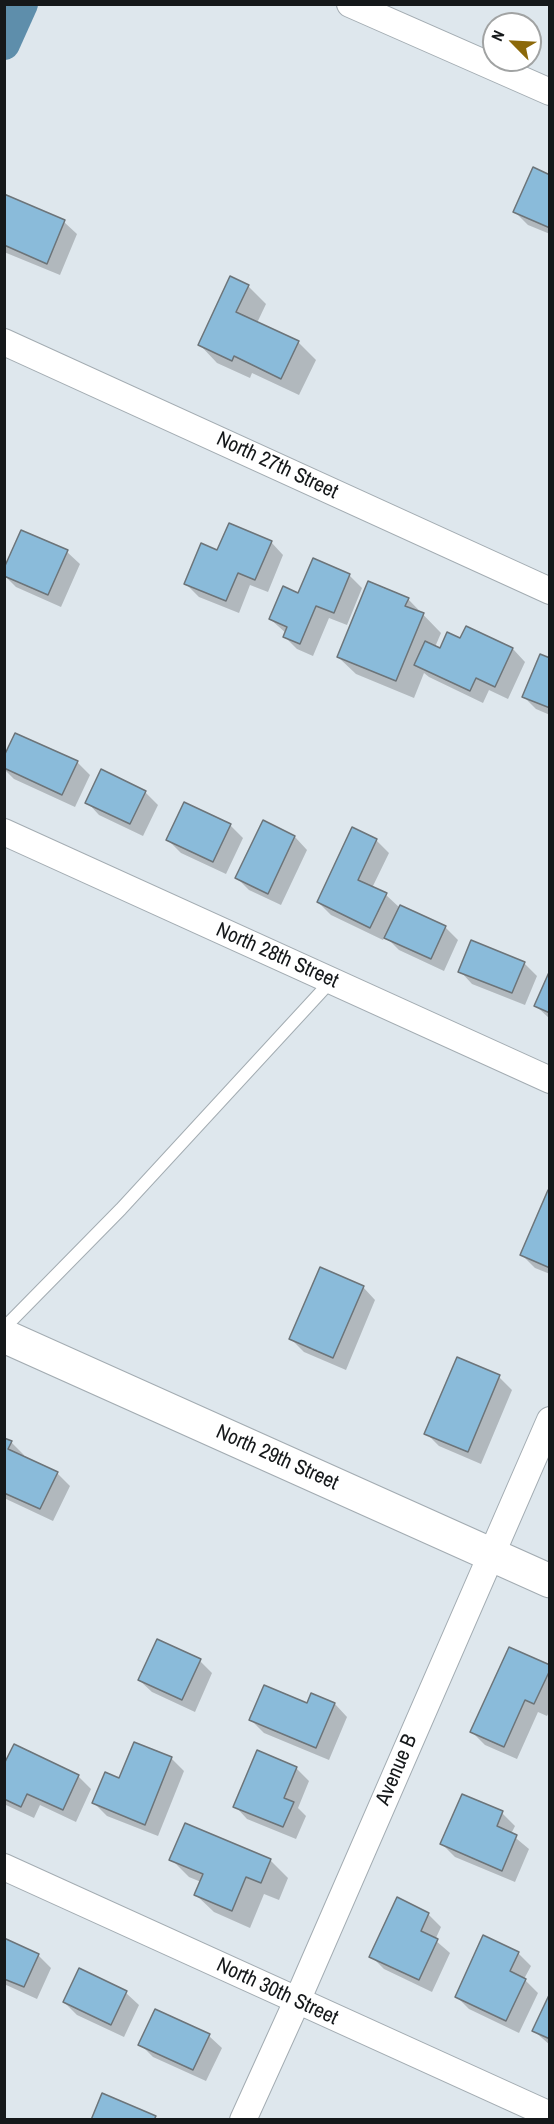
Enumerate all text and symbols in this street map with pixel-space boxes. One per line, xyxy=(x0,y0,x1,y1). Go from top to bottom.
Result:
north arrow xyxy=(482,12,542,72)
text: N xyxy=(485,27,509,44)
street label: North 27th Street xyxy=(212,427,342,505)
street label: North 28th Street xyxy=(212,918,342,994)
street label: North 29th Street xyxy=(212,1420,342,1496)
street label: Avenue B xyxy=(371,1731,423,1809)
street label: North 30th Street xyxy=(212,1953,342,2031)

